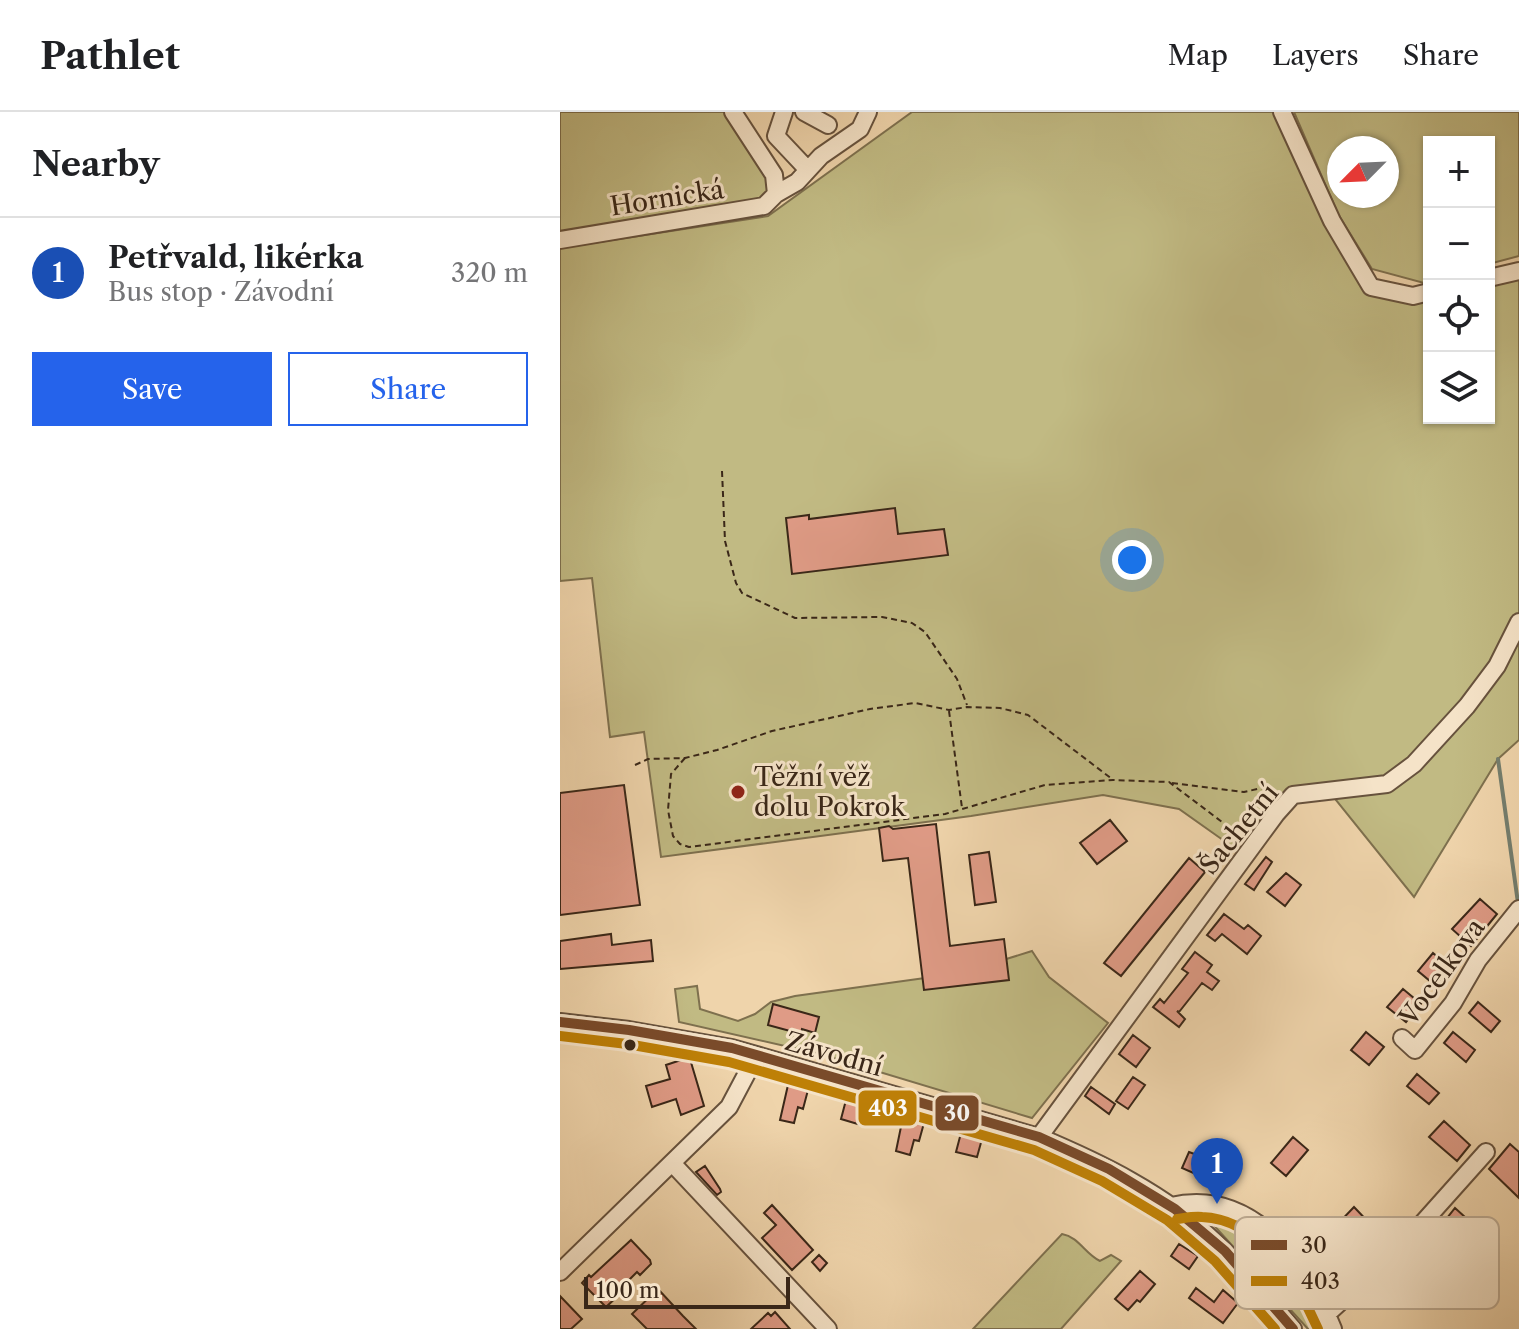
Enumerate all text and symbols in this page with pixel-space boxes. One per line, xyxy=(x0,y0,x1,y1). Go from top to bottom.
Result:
text: Pathlet xyxy=(40,32,180,79)
text: Map xyxy=(1168,38,1228,72)
text: Layers xyxy=(1272,38,1359,72)
text: Share xyxy=(1403,38,1479,72)
north arrow xyxy=(1327,136,1399,208)
map controls xyxy=(1423,136,1495,424)
button: + xyxy=(1423,136,1495,208)
text: Nearby xyxy=(32,143,160,185)
street label: Hornická xyxy=(608,173,726,223)
button: − xyxy=(1423,208,1495,280)
text: Petřvald, likérka xyxy=(108,239,364,276)
text: 1 xyxy=(52,257,64,289)
text: 320 m xyxy=(451,257,528,289)
text: Bus stop · Závodní xyxy=(108,276,334,308)
button: locate xyxy=(1423,280,1495,352)
button: Save xyxy=(32,352,272,426)
button: Share xyxy=(288,352,528,426)
button: layers xyxy=(1423,352,1495,424)
your location xyxy=(1112,540,1152,580)
place label: Těžní věž dolu Pokrok xyxy=(754,761,906,823)
street label: Šachetní xyxy=(1192,777,1285,881)
marker: Těžní věž dolu Pokrok xyxy=(729,783,747,801)
street label: Vocelkova xyxy=(1392,912,1492,1033)
street label: Závodní xyxy=(782,1025,887,1083)
unlabelled marker xyxy=(622,1037,638,1053)
line badge: 403 xyxy=(857,1089,918,1127)
line badge: 30 xyxy=(934,1094,980,1132)
text: 403 xyxy=(868,1095,908,1122)
text: 30 xyxy=(944,1100,970,1127)
pin: 1 xyxy=(1191,1138,1243,1204)
legend xyxy=(1235,1217,1499,1309)
text: 30 xyxy=(1301,1232,1327,1259)
text: 403 xyxy=(1301,1268,1340,1295)
scale bar xyxy=(584,1273,790,1309)
text: 100 m xyxy=(596,1277,659,1304)

